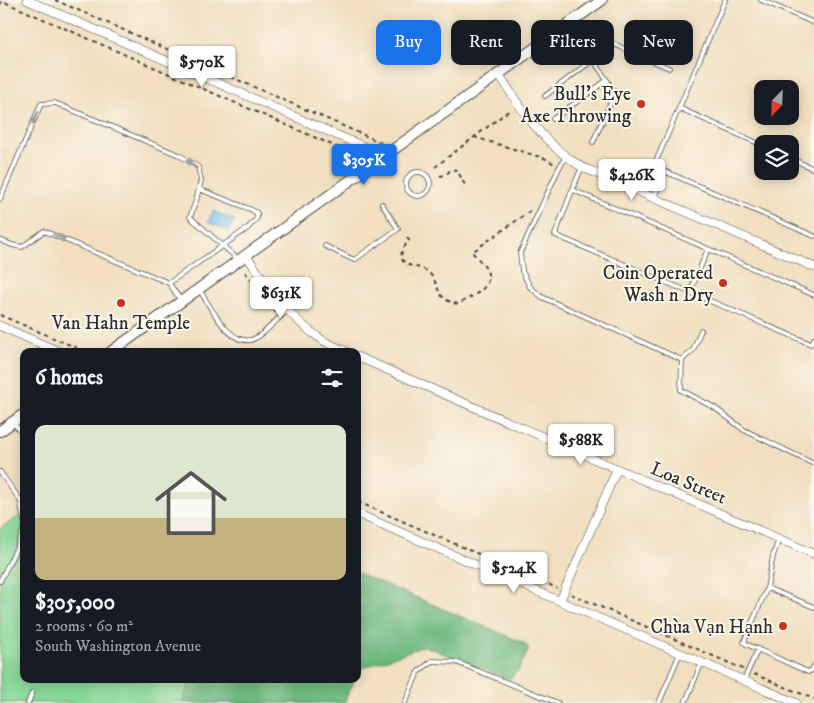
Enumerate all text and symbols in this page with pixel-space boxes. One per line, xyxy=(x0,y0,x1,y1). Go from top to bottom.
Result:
chip: Buy xyxy=(376,20,441,65)
chip: Rent xyxy=(451,20,521,65)
chip: Filters xyxy=(531,20,614,65)
chip: New xyxy=(624,20,693,65)
pin: $570K xyxy=(167,46,237,88)
text: $570K xyxy=(180,52,224,72)
north arrow xyxy=(754,80,799,125)
map controls xyxy=(754,80,799,180)
place label: Bull's Eye Axe Throwing xyxy=(521,83,632,128)
marker: Bull's Eye Axe Throwing xyxy=(635,98,647,110)
one-way arrow xyxy=(31,111,39,126)
button: layers xyxy=(754,135,799,180)
pin: $305K xyxy=(329,144,399,186)
text: $305K xyxy=(343,150,385,170)
pin: $426K xyxy=(597,158,667,201)
one-way arrow xyxy=(185,159,199,169)
text: $426K xyxy=(609,165,655,185)
one-way arrow xyxy=(51,234,66,241)
place label: Coin Operated Wash n Dry xyxy=(603,262,714,307)
pin: $631K xyxy=(246,276,316,319)
marker: Coin Operated Wash n Dry xyxy=(717,277,729,289)
text: $631K xyxy=(261,283,301,303)
marker: Van Hahn Temple xyxy=(115,297,127,309)
place label: Van Hahn Temple xyxy=(51,312,190,335)
icon: filters xyxy=(318,364,346,392)
text: 6 homes xyxy=(35,365,103,391)
pin: $588K xyxy=(546,424,616,466)
text: $588K xyxy=(559,430,603,450)
street label: Loa Street xyxy=(647,457,730,510)
icon: home xyxy=(146,458,236,548)
pin: $524K xyxy=(479,552,549,594)
text: $524K xyxy=(492,558,537,578)
text: $305,000 xyxy=(35,590,115,616)
text: 2 rooms · 60 m² xyxy=(35,616,133,636)
place label: Chùa Vạn Hạnh xyxy=(650,616,773,639)
marker: Chùa Vạn Hạnh xyxy=(777,620,789,632)
text: South Washington Avenue xyxy=(35,636,201,656)

